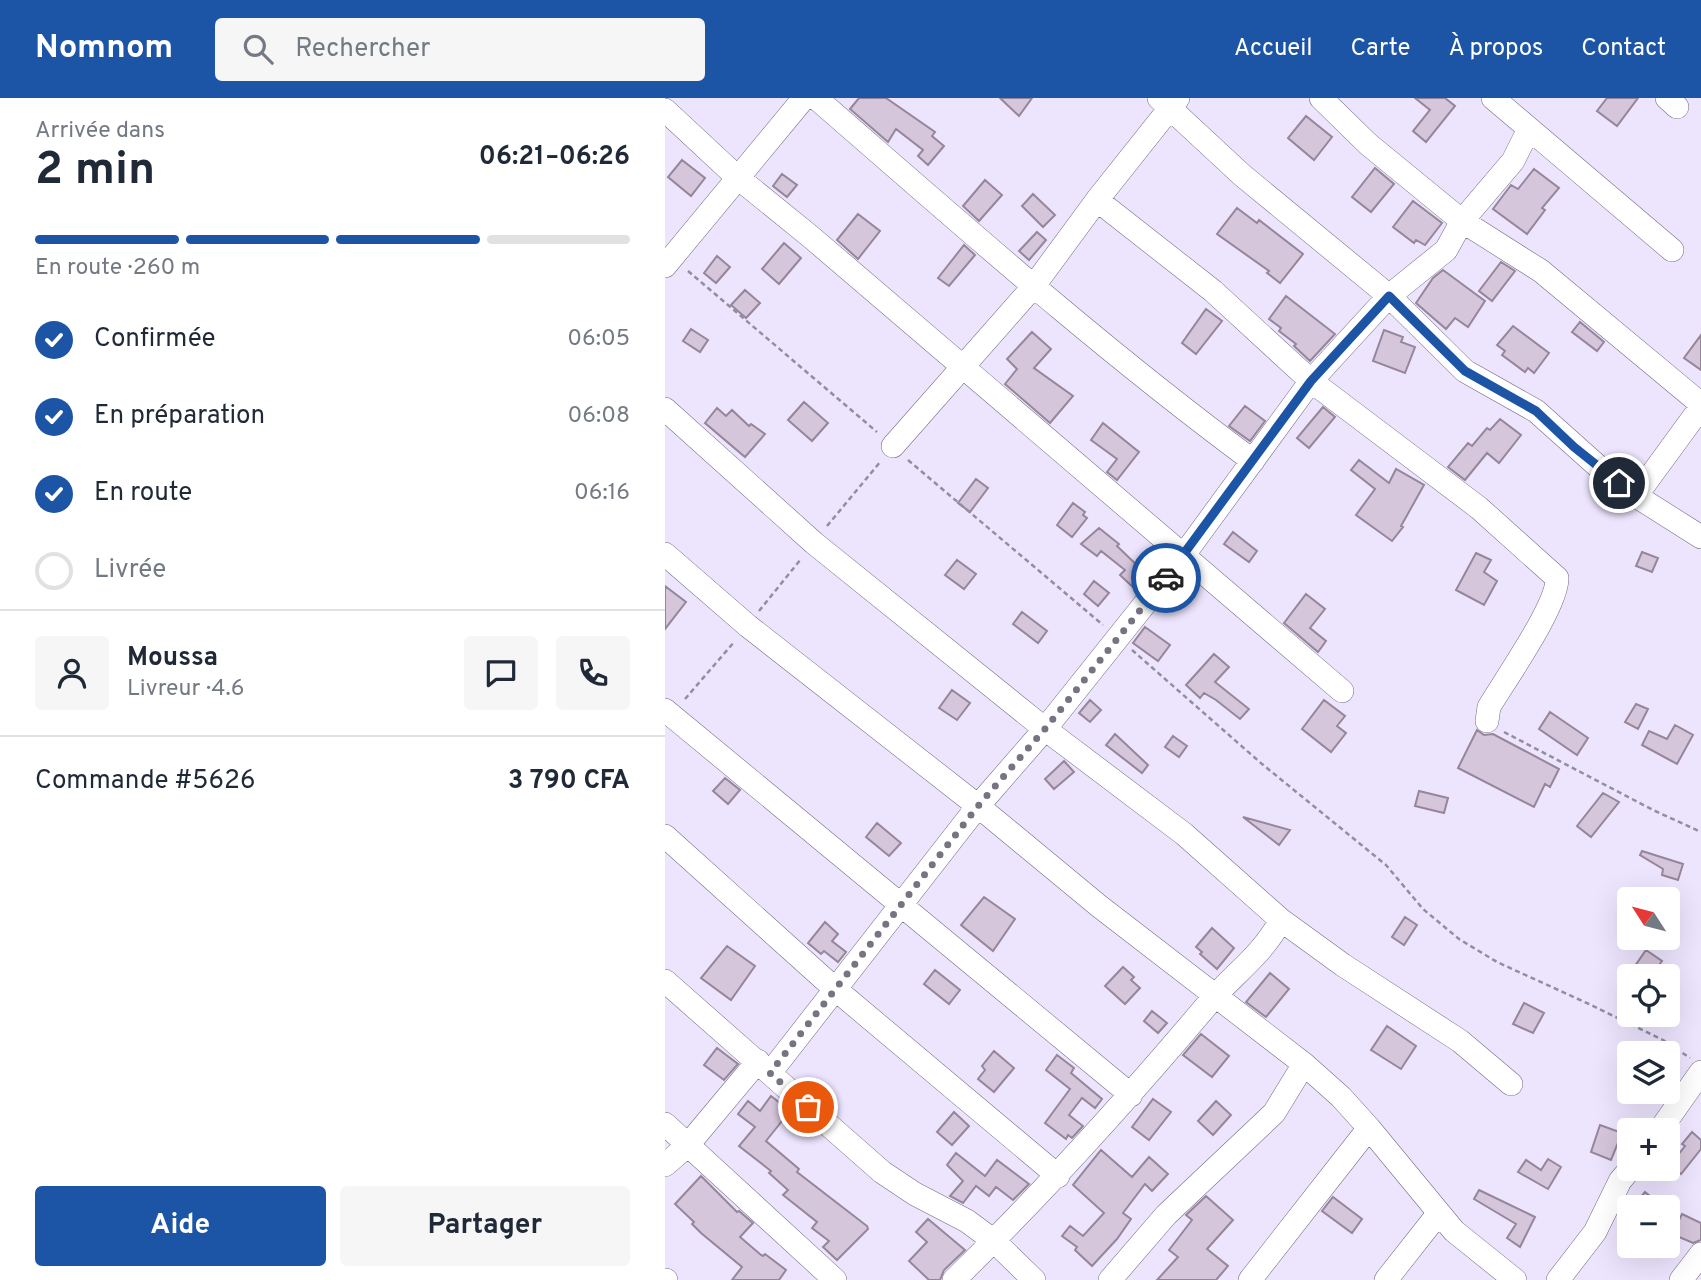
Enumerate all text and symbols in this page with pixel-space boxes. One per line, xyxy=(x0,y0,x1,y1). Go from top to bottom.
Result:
search box xyxy=(215,18,705,81)
text: Nomnom xyxy=(35,28,173,70)
icon: search xyxy=(239,30,277,68)
text: Rechercher xyxy=(295,33,430,66)
text: Accueil xyxy=(1234,34,1313,64)
text: Carte xyxy=(1351,34,1410,64)
text: À propos xyxy=(1448,34,1543,64)
text: Contact xyxy=(1581,34,1666,64)
text: Arrivée dans xyxy=(35,117,165,146)
text: 06:21–06:26 xyxy=(479,141,630,174)
text: 2 min xyxy=(35,142,155,201)
text: En route · 260 m xyxy=(35,254,200,283)
icon: check xyxy=(35,321,73,359)
text: Confirmée xyxy=(94,323,216,356)
text: 06:05 xyxy=(567,325,630,354)
icon: check xyxy=(35,398,73,436)
text: En préparation xyxy=(94,400,265,433)
text: 06:08 xyxy=(568,402,630,431)
pin xyxy=(1589,453,1649,513)
icon: home xyxy=(1600,464,1638,502)
icon: check xyxy=(35,475,73,513)
text: En route xyxy=(94,477,192,510)
text: 06:16 xyxy=(574,479,630,508)
courier xyxy=(1131,543,1201,613)
text: Livrée xyxy=(94,554,166,587)
icon: car xyxy=(1147,559,1185,597)
button: person xyxy=(35,636,109,710)
button: chat xyxy=(464,636,538,710)
button: phone xyxy=(556,636,630,710)
text: Moussa xyxy=(127,642,218,675)
text: Livreur · 4.6 xyxy=(127,675,244,704)
text: Commande #5626 xyxy=(35,765,255,798)
text: 3 790 CFA xyxy=(508,765,630,798)
north arrow xyxy=(1617,887,1680,950)
map controls xyxy=(1617,887,1680,1258)
button: locate xyxy=(1617,964,1680,1027)
button: layers xyxy=(1617,1041,1680,1104)
pin xyxy=(778,1077,838,1137)
icon: bag xyxy=(789,1088,827,1126)
button: + xyxy=(1617,1118,1680,1181)
button: Aide xyxy=(35,1186,326,1266)
button: Partager xyxy=(340,1186,630,1266)
button: − xyxy=(1617,1195,1680,1258)

